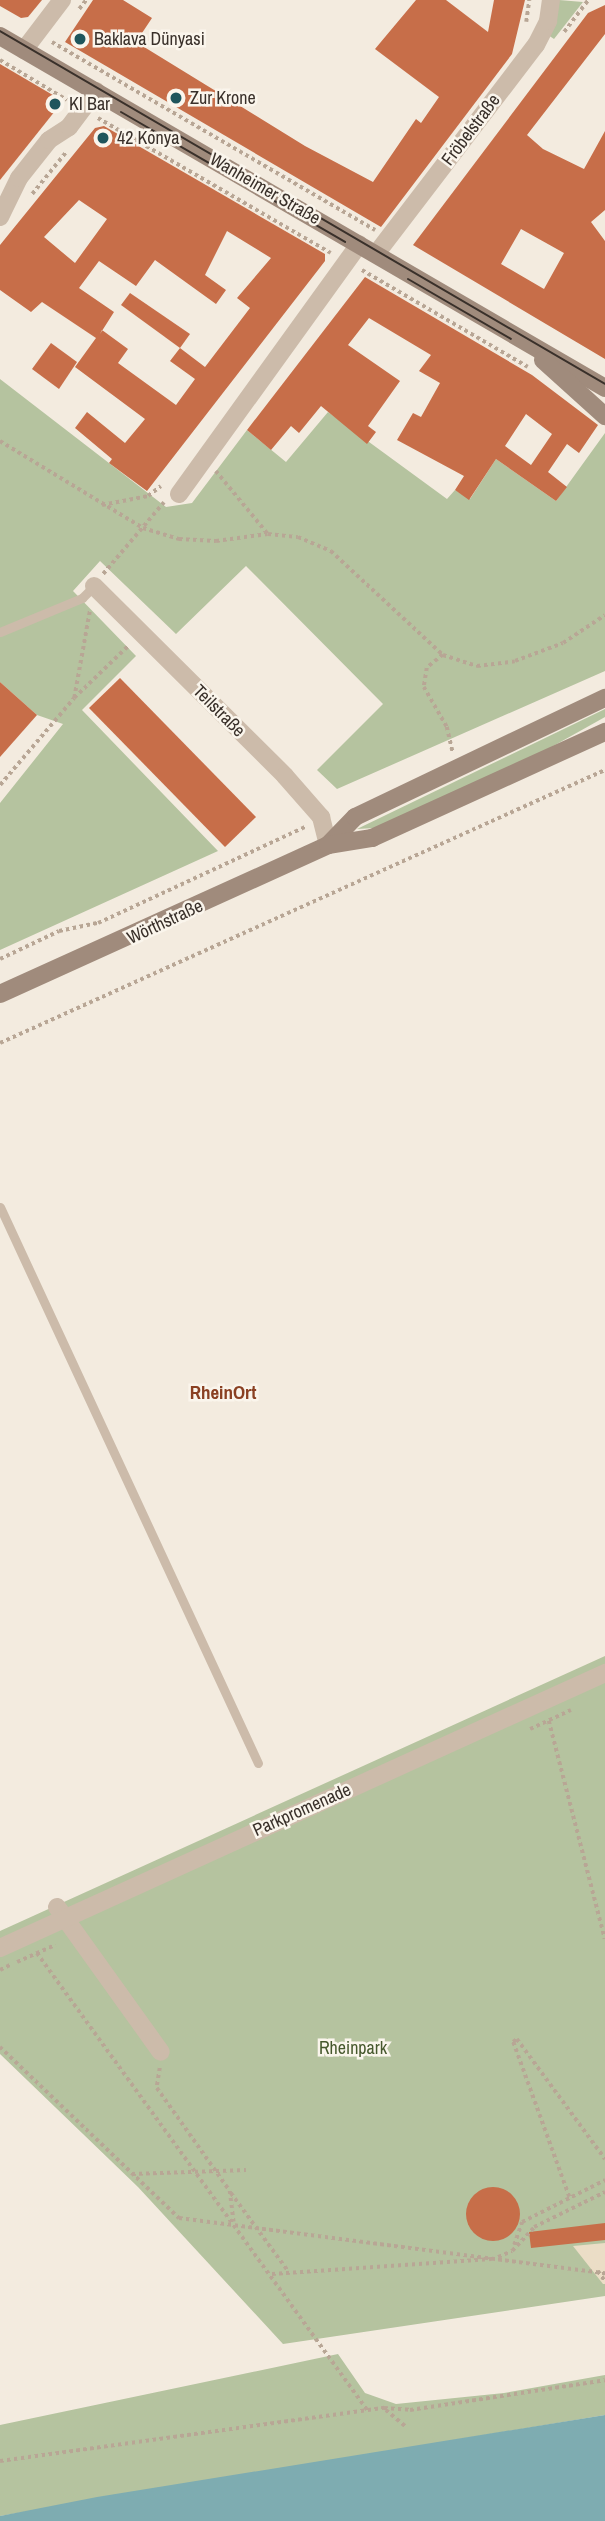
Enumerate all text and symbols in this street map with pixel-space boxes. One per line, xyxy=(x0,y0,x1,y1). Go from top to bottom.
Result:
place label: Baklava Dünyasi xyxy=(94,28,205,50)
marker: Baklava Dünyasi xyxy=(72,31,88,47)
place label: Zur Krone xyxy=(190,87,256,109)
marker: Zur Krone xyxy=(168,90,184,106)
street label: Fröbelstraße xyxy=(437,90,505,170)
place label: KI Bar xyxy=(69,93,110,115)
marker: KI Bar xyxy=(47,96,63,112)
place label: 42 Konya xyxy=(117,127,179,149)
marker: 42 Konya xyxy=(95,130,111,146)
street label: Wanheimer Straße xyxy=(206,149,324,229)
street label: Teilstraße xyxy=(188,680,250,742)
street label: Wörthstraße xyxy=(124,895,206,949)
district label: RheinOrt xyxy=(190,1382,256,1404)
street label: Parkpromenade xyxy=(250,1779,354,1841)
park label: Rheinpark xyxy=(319,2037,387,2059)

